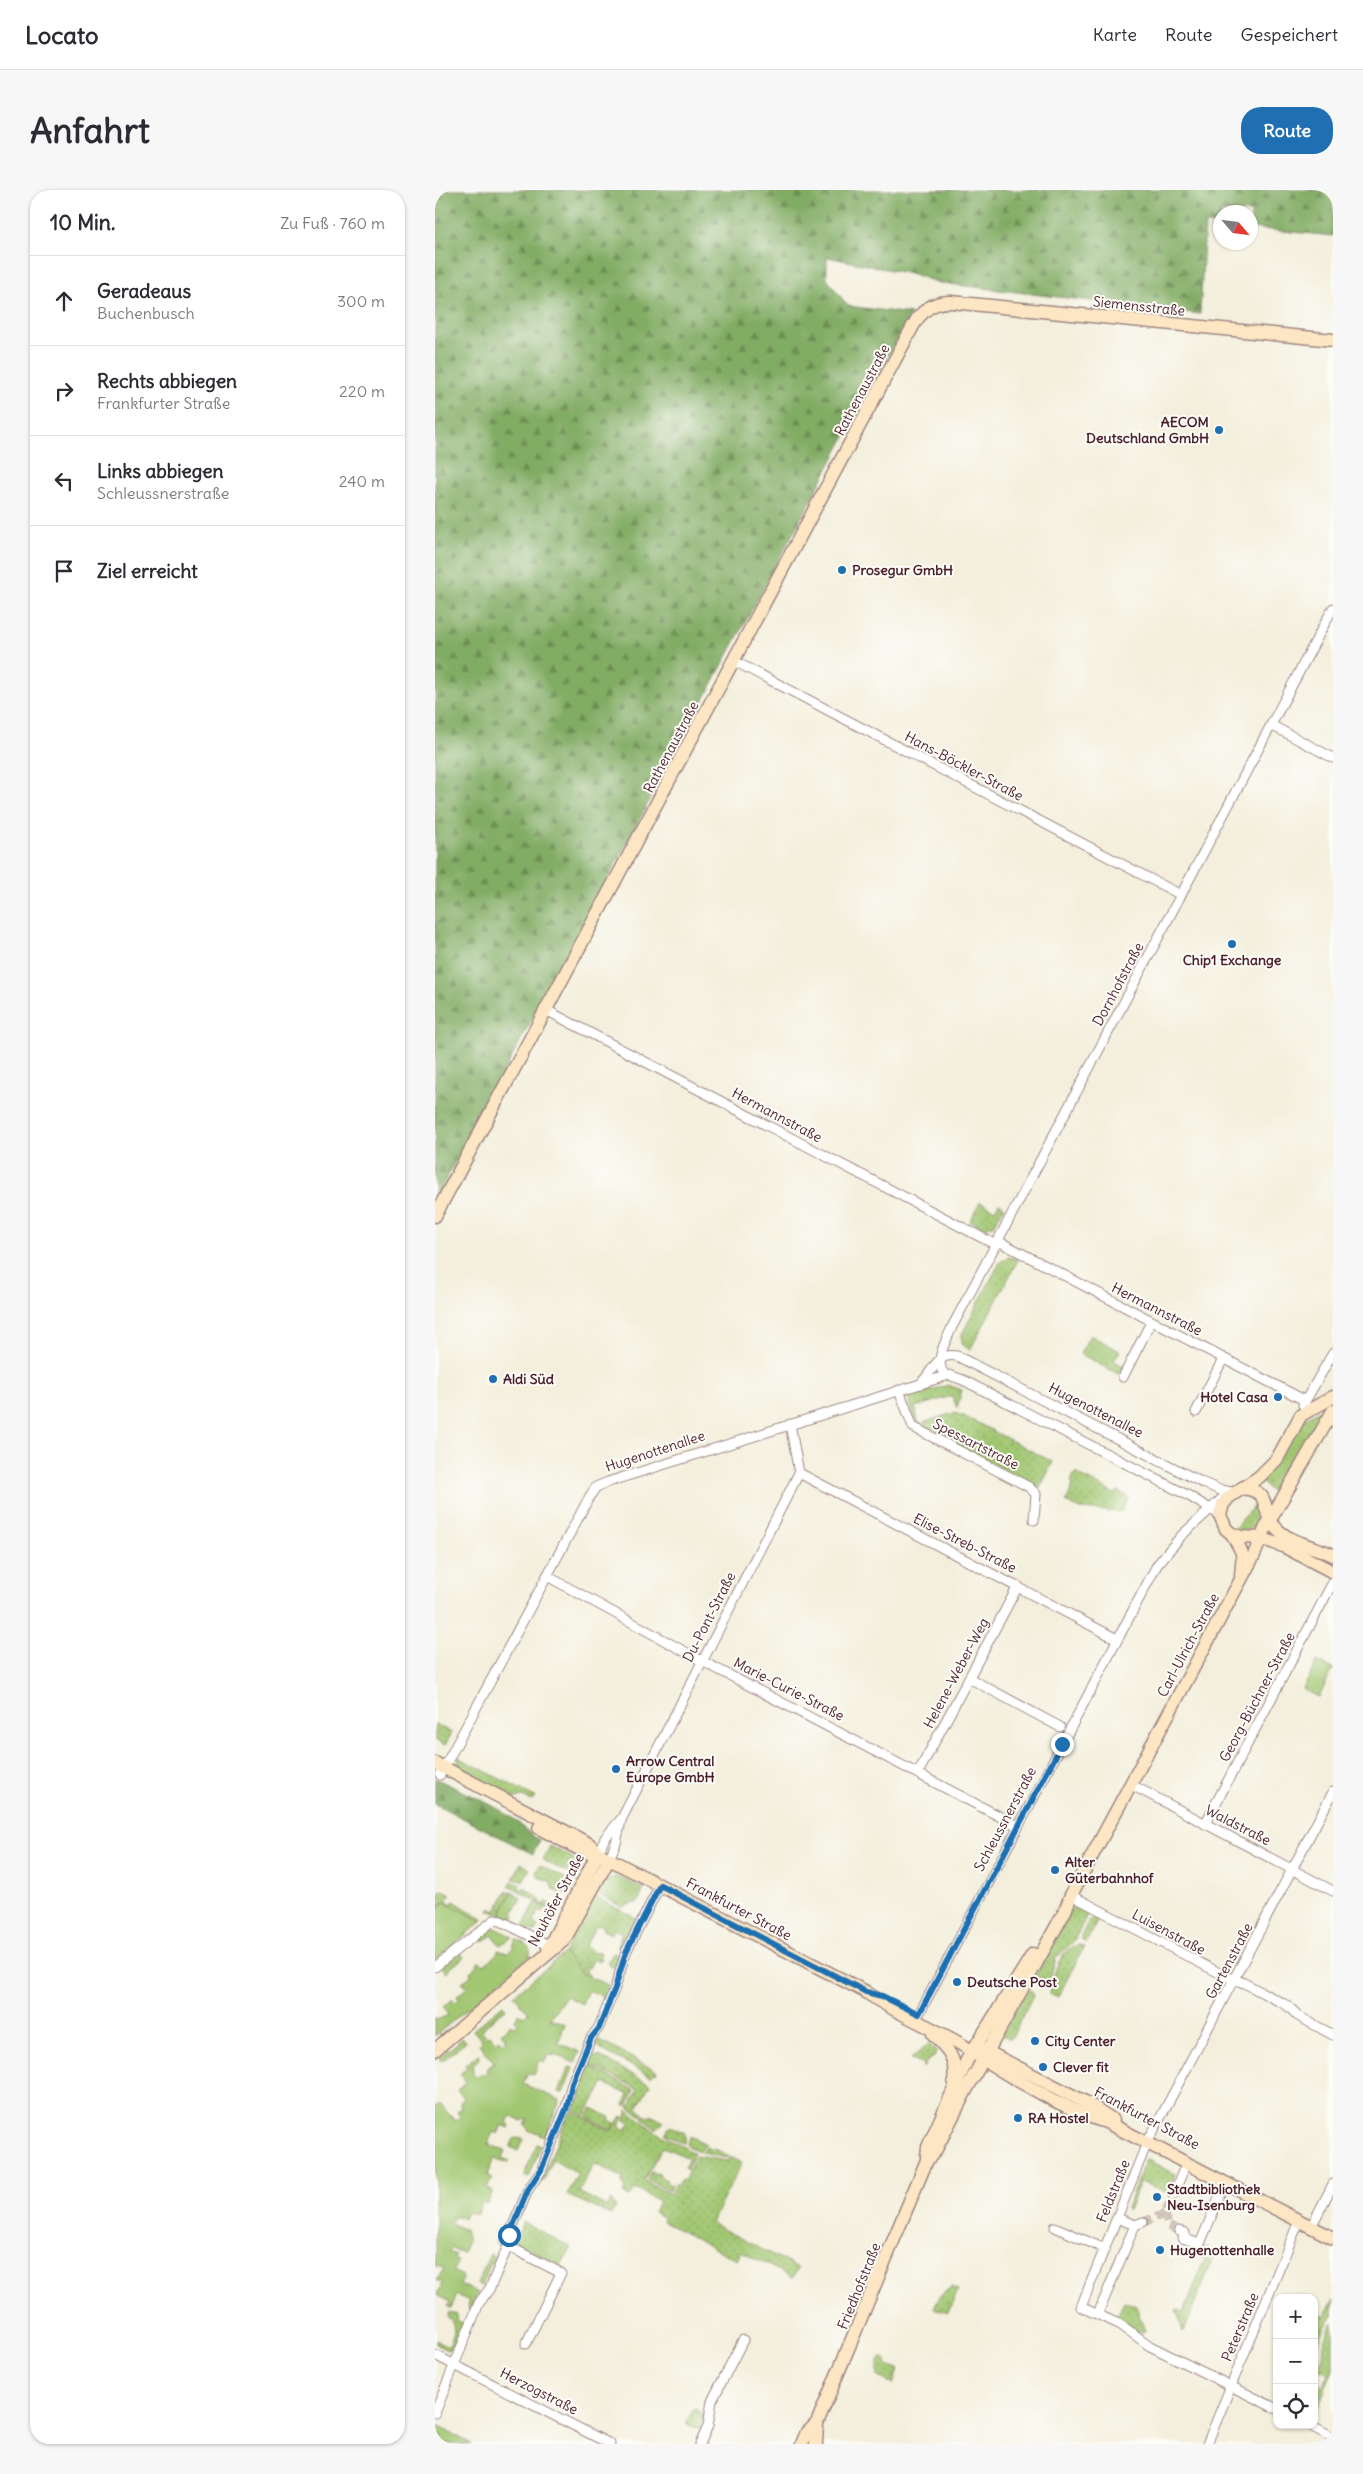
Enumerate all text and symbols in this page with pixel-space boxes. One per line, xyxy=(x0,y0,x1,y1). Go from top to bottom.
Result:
text: Locato xyxy=(25,20,99,50)
text: Karte xyxy=(1093,23,1137,46)
text: Route xyxy=(1165,23,1212,46)
text: Gespeichert xyxy=(1240,23,1338,46)
button: Route xyxy=(1241,107,1333,154)
text: Anfahrt xyxy=(30,108,150,152)
north arrow xyxy=(1213,205,1258,250)
text: 10 Min. xyxy=(50,209,115,236)
text: Zu Fuß · 760 m xyxy=(280,213,385,233)
text: Geradeaus xyxy=(97,279,191,303)
icon: ahead xyxy=(50,287,78,315)
text: 300 m xyxy=(337,291,385,311)
street label: Siemensstraße xyxy=(1092,292,1186,320)
text: Buchenbusch xyxy=(97,303,195,323)
street label: Rathenaustraße xyxy=(830,341,894,439)
text: Rechts abbiegen xyxy=(97,369,237,393)
icon: right xyxy=(50,377,78,405)
text: 220 m xyxy=(339,381,385,401)
text: Frankfurter Straße xyxy=(97,393,230,413)
place label: AECOM Deutschland GmbH xyxy=(1086,413,1209,447)
marker: AECOM Deutschland GmbH xyxy=(1213,424,1225,436)
text: Links abbiegen xyxy=(97,459,224,483)
icon: left xyxy=(50,467,78,495)
text: 240 m xyxy=(339,471,385,491)
text: Schleussnerstraße xyxy=(97,483,229,503)
icon: arrive xyxy=(50,557,78,585)
text: Ziel erreicht xyxy=(97,559,198,583)
place label: Prosegur GmbH xyxy=(852,561,953,579)
marker: Prosegur GmbH xyxy=(836,564,848,576)
street label: Rathenaustraße xyxy=(639,698,703,796)
street label: Hans-Böckler-Straße xyxy=(902,727,1026,805)
marker: Chip1 Exchange xyxy=(1226,938,1238,950)
street label: Dornhofstraße xyxy=(1088,939,1148,1029)
place label: Chip1 Exchange xyxy=(1183,951,1282,969)
street label: Hermannstraße xyxy=(729,1084,825,1146)
street label: Hermannstraße xyxy=(1109,1278,1205,1340)
place label: Aldi Süd xyxy=(503,1370,555,1388)
marker: Aldi Süd xyxy=(487,1373,499,1385)
street label: Hugenottenallee xyxy=(1046,1378,1146,1442)
place label: Hotel Casa xyxy=(1200,1388,1268,1406)
marker: Hotel Casa xyxy=(1272,1391,1284,1403)
street label: Spessartstraße xyxy=(930,1415,1022,1473)
street label: Hugenottenallee xyxy=(603,1426,707,1476)
street label: Elise-Streb-Straße xyxy=(910,1509,1020,1577)
street label: Du-Pont-Straße xyxy=(679,1569,739,1665)
street label: Carl-Ulrich-Straße xyxy=(1153,1590,1223,1700)
street label: Helene-Weber-Weg xyxy=(919,1615,993,1731)
street label: Georg-Büchner-Straße xyxy=(1215,1629,1299,1765)
street label: Marie-Curie-Straße xyxy=(731,1653,847,1725)
route end xyxy=(1051,1733,1074,1756)
place label: Arrow Central Europe GmbH xyxy=(626,1752,715,1786)
marker: Arrow Central Europe GmbH xyxy=(610,1763,622,1775)
street label: Schleussnerstraße xyxy=(970,1764,1040,1874)
street label: Waldstraße xyxy=(1202,1801,1274,1849)
street label: Neuhöfer Straße xyxy=(524,1850,588,1950)
place label: Alter Güterbahnhof xyxy=(1065,1853,1155,1887)
marker: Alter Güterbahnhof xyxy=(1049,1864,1061,1876)
street label: Frankfurter Straße xyxy=(683,1874,795,1944)
street label: Luisenstraße xyxy=(1129,1905,1209,1959)
street label: Gartenstraße xyxy=(1201,1920,1257,2002)
place label: Deutsche Post xyxy=(967,1973,1057,1991)
marker: Deutsche Post xyxy=(951,1976,963,1988)
place label: City Center xyxy=(1045,2032,1116,2050)
marker: City Center xyxy=(1029,2035,1041,2047)
place label: Clever fit xyxy=(1053,2058,1109,2076)
marker: Clever fit xyxy=(1037,2061,1049,2073)
street label: Frankfurter Straße xyxy=(1091,2083,1203,2153)
place label: RA Hostel xyxy=(1028,2109,1089,2127)
marker: RA Hostel xyxy=(1012,2112,1024,2124)
street label: Feldstraße xyxy=(1092,2157,1134,2225)
place label: Stadtbibliothek Neu-Isenburg xyxy=(1167,2180,1260,2214)
marker: Stadtbibliothek Neu-Isenburg xyxy=(1151,2191,1163,2203)
route start xyxy=(498,2224,521,2247)
street label: Friedhofstraße xyxy=(833,2240,885,2332)
place label: Hugenottenhalle xyxy=(1170,2241,1275,2259)
marker: Hugenottenhalle xyxy=(1154,2244,1166,2256)
street label: Peterstraße xyxy=(1217,2290,1263,2364)
map controls xyxy=(1273,2294,1318,2429)
button: + xyxy=(1273,2294,1318,2339)
button: − xyxy=(1273,2339,1318,2384)
street label: Herzogstraße xyxy=(497,2364,581,2418)
button: locate xyxy=(1273,2384,1318,2429)

